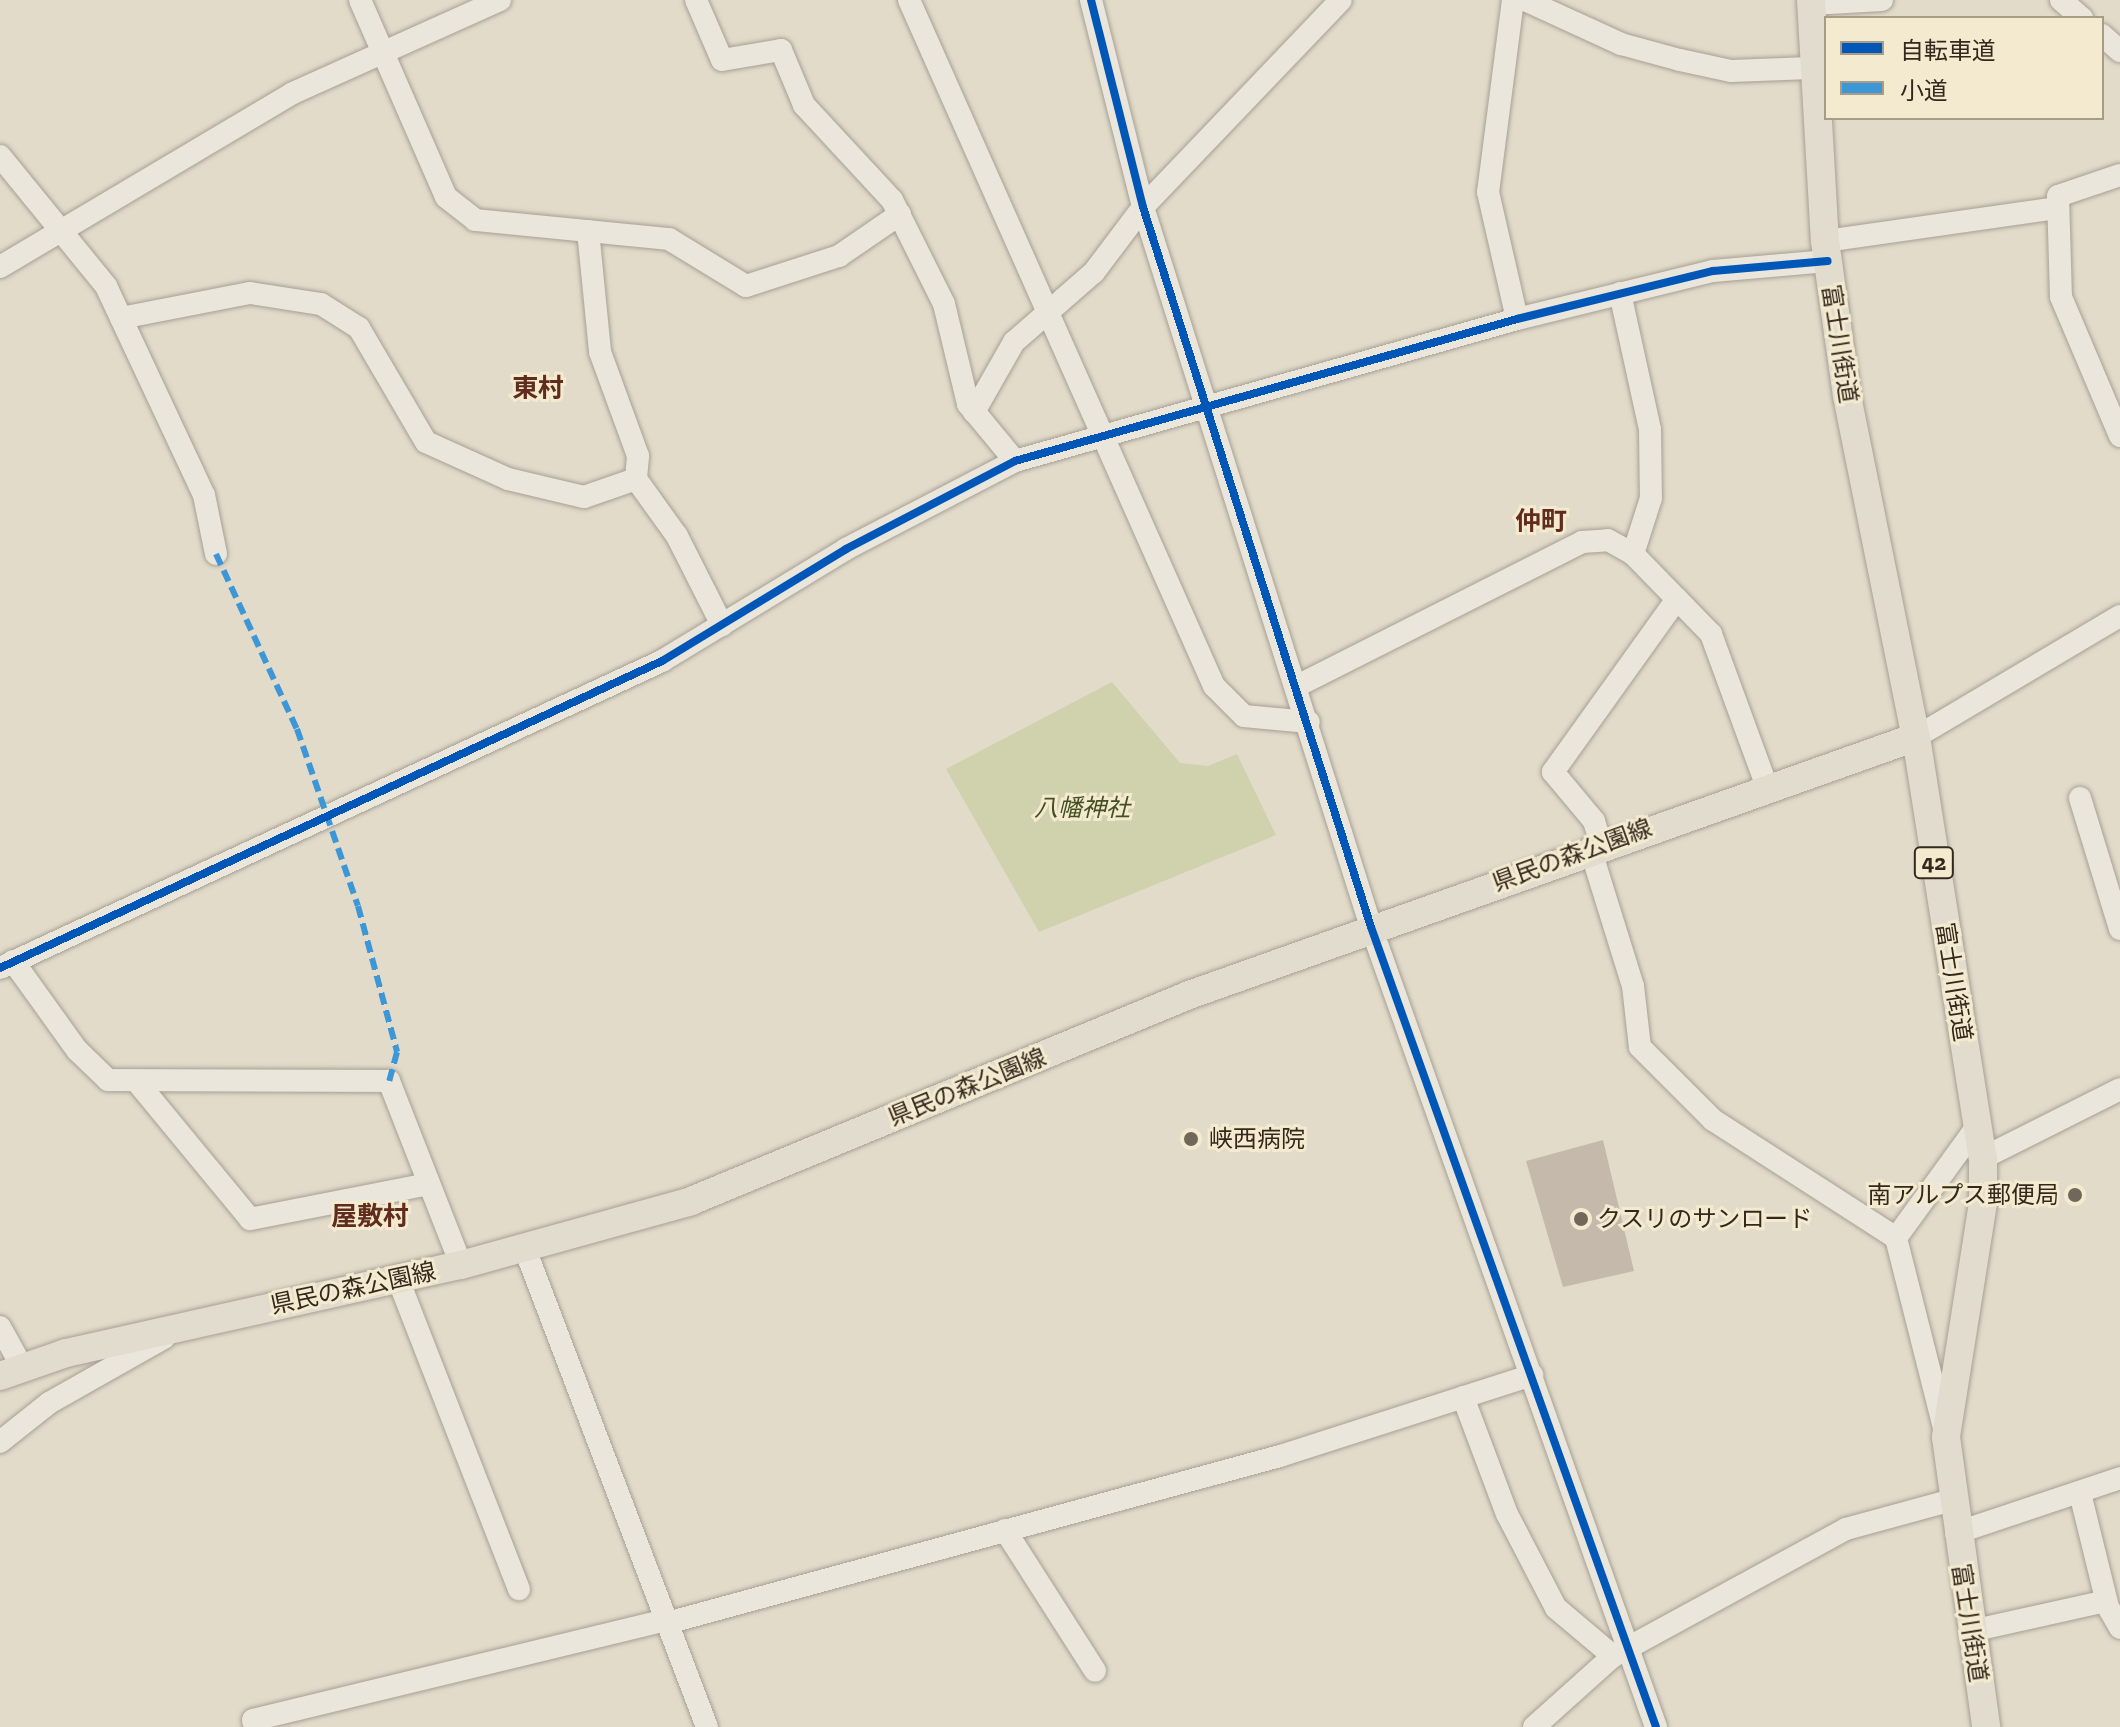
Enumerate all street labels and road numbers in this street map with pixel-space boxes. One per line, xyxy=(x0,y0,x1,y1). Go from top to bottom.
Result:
street label: 富士川街道 xyxy=(1816,282,1864,406)
street label: 県民の森公園線 xyxy=(1488,813,1656,897)
road number: 42 xyxy=(1912,845,1956,881)
street label: 富士川街道 xyxy=(1930,920,1978,1044)
street label: 県民の森公園線 xyxy=(884,1042,1050,1132)
street label: 県民の森公園線 xyxy=(268,1256,438,1320)
street label: 富士川街道 xyxy=(1946,1561,1994,1685)

